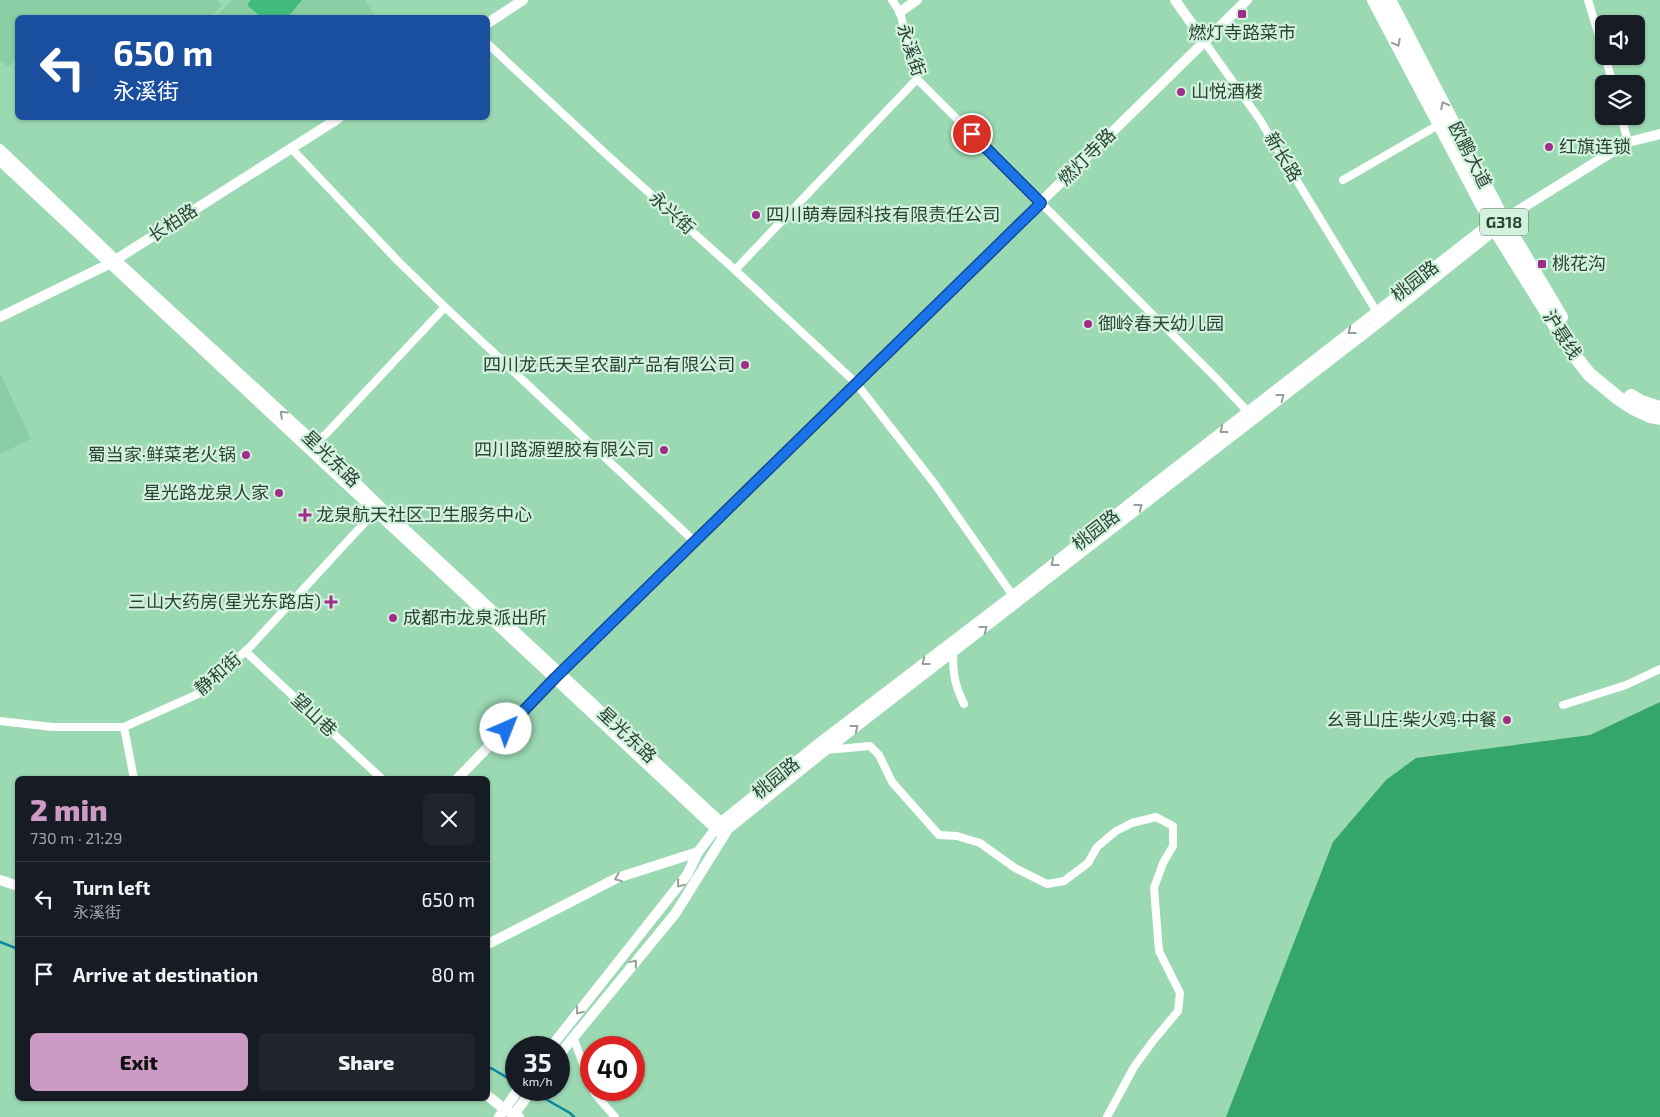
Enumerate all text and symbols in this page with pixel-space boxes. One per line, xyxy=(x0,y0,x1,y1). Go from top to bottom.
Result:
marker: 燃灯寺路菜市 xyxy=(1236,8,1248,20)
map controls xyxy=(1595,15,1645,125)
button: sound xyxy=(1595,15,1645,65)
street label: 永溪街 xyxy=(893,21,931,79)
place label: 燃灯寺路菜市 xyxy=(1188,21,1296,43)
text: 650 m xyxy=(113,31,213,73)
icon: left xyxy=(30,35,95,100)
one-way arrow xyxy=(1391,38,1401,47)
button: layers xyxy=(1595,75,1645,125)
text: 永溪街 xyxy=(113,77,179,103)
place label: 山悦酒楼 xyxy=(1191,80,1263,102)
marker: 山悦酒楼 xyxy=(1175,86,1187,98)
one-way arrow xyxy=(1440,101,1450,110)
pin xyxy=(951,113,993,155)
street label: 欧鹏大道 xyxy=(1445,117,1497,192)
icon: arrive xyxy=(958,120,986,148)
street label: 燃灯寺路 xyxy=(1053,123,1120,190)
street label: 新长路 xyxy=(1261,128,1307,185)
place label: 红旗连锁 xyxy=(1559,135,1631,157)
marker: 红旗连锁 xyxy=(1543,141,1555,153)
street label: 永兴街 xyxy=(645,186,700,238)
street label: 长柏路 xyxy=(144,198,201,246)
place label: 四川萌寿园科技有限责任公司 xyxy=(766,203,1000,225)
road number: G318 xyxy=(1480,208,1528,236)
marker: 四川萌寿园科技有限责任公司 xyxy=(750,209,762,221)
place label: 桃花沟 xyxy=(1552,252,1606,274)
street label: 桃园路 xyxy=(1386,255,1442,306)
marker: 桃花沟 xyxy=(1536,258,1548,270)
street label: 沪聂线 xyxy=(1539,306,1587,363)
place label: 御岭春天幼儿园 xyxy=(1098,312,1224,334)
marker: 御岭春天幼儿园 xyxy=(1082,318,1094,330)
one-way arrow xyxy=(1348,325,1357,333)
place label: 四川龙氏天呈农副产品有限公司 xyxy=(483,353,735,375)
marker: 四川龙氏天呈农副产品有限公司 xyxy=(739,359,751,371)
one-way arrow xyxy=(1275,394,1284,402)
one-way arrow xyxy=(280,411,289,420)
street label: 星光东路 xyxy=(298,425,365,491)
one-way arrow xyxy=(1220,425,1229,433)
place label: 四川路源塑胶有限公司 xyxy=(474,438,654,460)
place label: 蜀当家·鲜菜老火锅 xyxy=(88,443,236,465)
marker: 四川路源塑胶有限公司 xyxy=(658,444,670,456)
marker: 蜀当家·鲜菜老火锅 xyxy=(240,449,252,461)
place label: 星光路龙泉人家 xyxy=(143,481,269,503)
marker: 星光路龙泉人家 xyxy=(273,487,285,499)
place label: 龙泉航天社区卫生服务中心 xyxy=(316,503,532,525)
street label: 桃园路 xyxy=(1067,504,1123,555)
one-way arrow xyxy=(1133,504,1142,512)
marker: 龙泉航天社区卫生服务中心 xyxy=(298,508,312,522)
one-way arrow xyxy=(1050,557,1060,566)
place label: 三山大药房(星光东路店) xyxy=(128,590,321,612)
marker: 三山大药房(星光东路店) xyxy=(325,596,337,608)
place label: 成都市龙泉派出所 xyxy=(403,606,547,628)
marker: 成都市龙泉派出所 xyxy=(387,612,399,624)
one-way arrow xyxy=(978,626,987,634)
street label: 静和街 xyxy=(190,647,245,699)
one-way arrow xyxy=(922,656,931,664)
street label: 望山巷 xyxy=(287,688,342,741)
position arrow xyxy=(479,702,531,754)
street label: 星光东路 xyxy=(594,702,662,767)
place label: 幺哥山庄·柴火鸡·中餐 xyxy=(1327,708,1497,730)
marker: 幺哥山庄·柴火鸡·中餐 xyxy=(1501,714,1513,726)
one-way arrow xyxy=(849,725,858,733)
street label: 桃园路 xyxy=(747,752,803,803)
text: 2 min xyxy=(30,791,108,827)
button: close xyxy=(423,793,475,845)
text: 730 m · 21:29 xyxy=(30,828,123,847)
one-way arrow xyxy=(614,872,623,882)
text: Turn left xyxy=(73,876,150,899)
one-way arrow xyxy=(678,878,686,887)
icon: left xyxy=(30,885,58,913)
text: 650 m xyxy=(422,888,475,911)
text: 永溪街 xyxy=(73,902,121,921)
icon: arrive xyxy=(30,960,58,988)
one-way arrow xyxy=(628,960,637,969)
text: Arrive at destination xyxy=(73,963,258,986)
text: 80 m xyxy=(431,963,475,986)
one-way arrow xyxy=(576,1005,585,1015)
button: Exit xyxy=(30,1033,248,1091)
button: Share xyxy=(258,1033,475,1091)
speed limit sign: 40 xyxy=(580,1036,645,1101)
text: 35 xyxy=(524,1047,551,1077)
text: km/h xyxy=(523,1074,552,1088)

